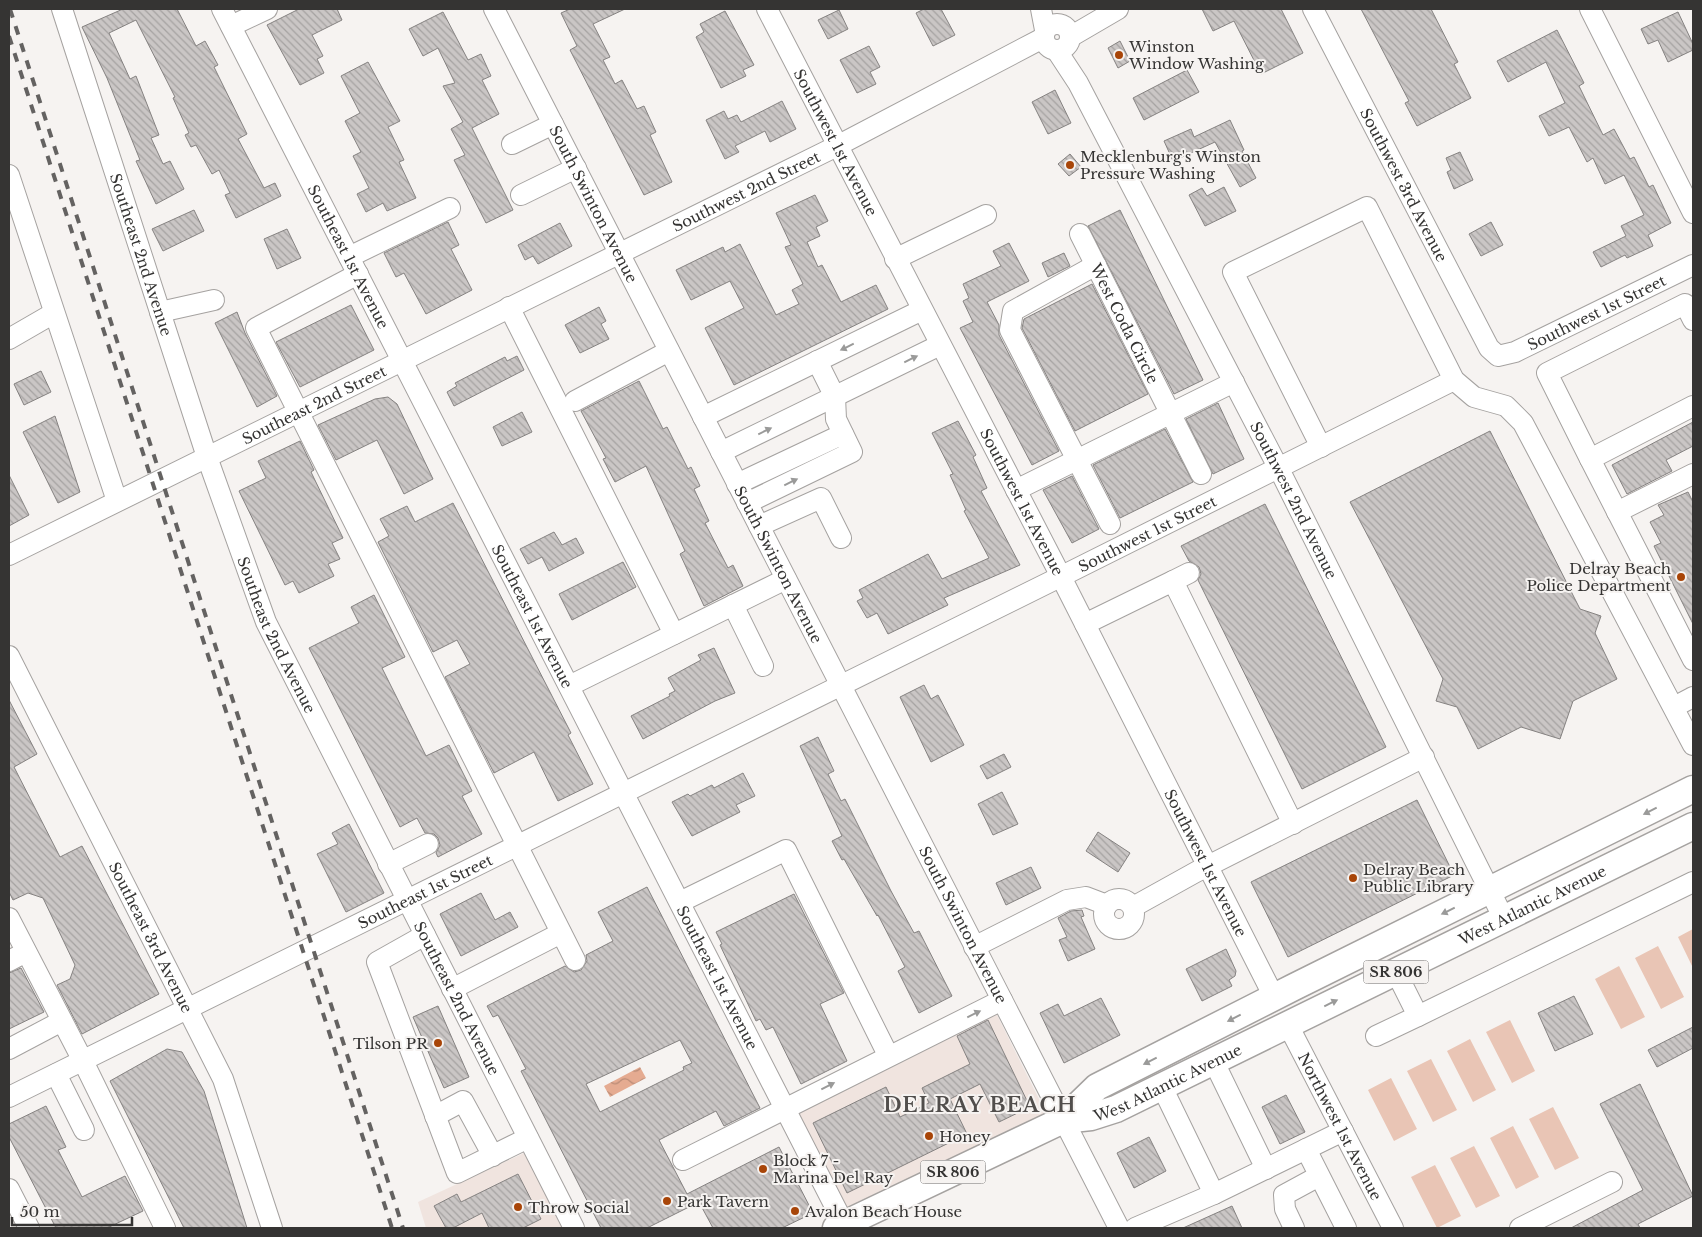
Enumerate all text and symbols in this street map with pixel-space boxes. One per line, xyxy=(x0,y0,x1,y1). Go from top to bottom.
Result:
place label: Winston Window Washing xyxy=(1128,37,1265,73)
marker: Winston Window Washing xyxy=(1113,49,1125,61)
street label: Southwest 1st Avenue xyxy=(790,65,882,219)
street label: Southwest 3rd Avenue xyxy=(1357,105,1452,265)
street label: South Swinton Avenue xyxy=(546,122,642,286)
street label: Southwest 2nd Street xyxy=(669,146,823,235)
place label: Mecklenburg's Winston Pressure Washing xyxy=(1080,147,1261,183)
marker: Mecklenburg's Winston Pressure Washing xyxy=(1064,159,1076,171)
street label: Southeast 2nd Avenue xyxy=(106,171,177,338)
street label: Southeast 1st Avenue xyxy=(304,181,393,332)
street label: West Coda Circle xyxy=(1086,259,1163,387)
street label: Southwest 1st Street xyxy=(1524,270,1669,354)
one-way arrow xyxy=(840,343,854,351)
one-way arrow xyxy=(903,355,918,363)
street label: Southeast 2nd Street xyxy=(239,361,389,448)
street label: Southwest 2nd Avenue xyxy=(1246,418,1342,582)
street label: Southwest 1st Avenue xyxy=(976,425,1068,579)
one-way arrow xyxy=(758,427,772,435)
one-way arrow xyxy=(784,478,798,486)
street label: South Swinton Avenue xyxy=(730,482,827,646)
street label: Southwest 1st Street xyxy=(1075,491,1220,576)
street label: Southeast 1st Avenue xyxy=(488,541,578,691)
street label: Southeast 2nd Avenue xyxy=(234,554,320,716)
place label: Delray Beach Police Department xyxy=(1527,559,1671,595)
marker: Delray Beach Police Department xyxy=(1675,571,1687,583)
street label: Southwest 1st Avenue xyxy=(1161,786,1251,940)
one-way arrow xyxy=(1642,807,1657,815)
street label: South Swinton Avenue xyxy=(915,843,1012,1007)
street label: Southeast 1st Street xyxy=(354,850,496,933)
street label: Southeast 3rd Avenue xyxy=(105,858,197,1016)
place label: Delray Beach Public Library xyxy=(1363,860,1474,896)
street label: West Atlantic Avenue xyxy=(1455,861,1609,949)
marker: Delray Beach Public Library xyxy=(1347,872,1359,884)
street label: Southeast 1st Avenue xyxy=(673,902,763,1053)
one-way arrow xyxy=(1441,908,1455,916)
street label: Southeast 2nd Avenue xyxy=(410,918,504,1078)
road number: SR 806 xyxy=(1364,960,1428,984)
one-way arrow xyxy=(1324,999,1339,1008)
one-way arrow xyxy=(966,1009,981,1018)
one-way arrow xyxy=(1226,1014,1241,1022)
place label: Tilson PR xyxy=(353,1034,429,1053)
marker: Tilson PR xyxy=(432,1037,444,1049)
street label: West Atlantic Avenue xyxy=(1090,1039,1245,1125)
street label: Northwest 1st Avenue xyxy=(1294,1049,1386,1203)
one-way arrow xyxy=(1143,1057,1157,1065)
one-way arrow xyxy=(821,1082,835,1090)
district label: DELRAY BEACH xyxy=(883,1093,1077,1117)
place label: Honey xyxy=(939,1127,991,1146)
marker: Honey xyxy=(923,1130,935,1142)
place label: Block 7 - Marina Del Ray xyxy=(773,1151,894,1187)
road number: SR 806 xyxy=(920,1160,986,1184)
marker: Block 7 - Marina Del Ray xyxy=(757,1163,769,1175)
place label: Park Tavern xyxy=(677,1192,769,1211)
scale bar xyxy=(12,1194,132,1226)
marker: Park Tavern xyxy=(661,1195,673,1207)
place label: Throw Social xyxy=(528,1198,629,1217)
marker: Throw Social xyxy=(512,1201,524,1213)
text: 50 m xyxy=(20,1202,60,1221)
place label: Avalon Beach House xyxy=(804,1202,962,1221)
marker: Avalon Beach House xyxy=(789,1205,801,1217)

